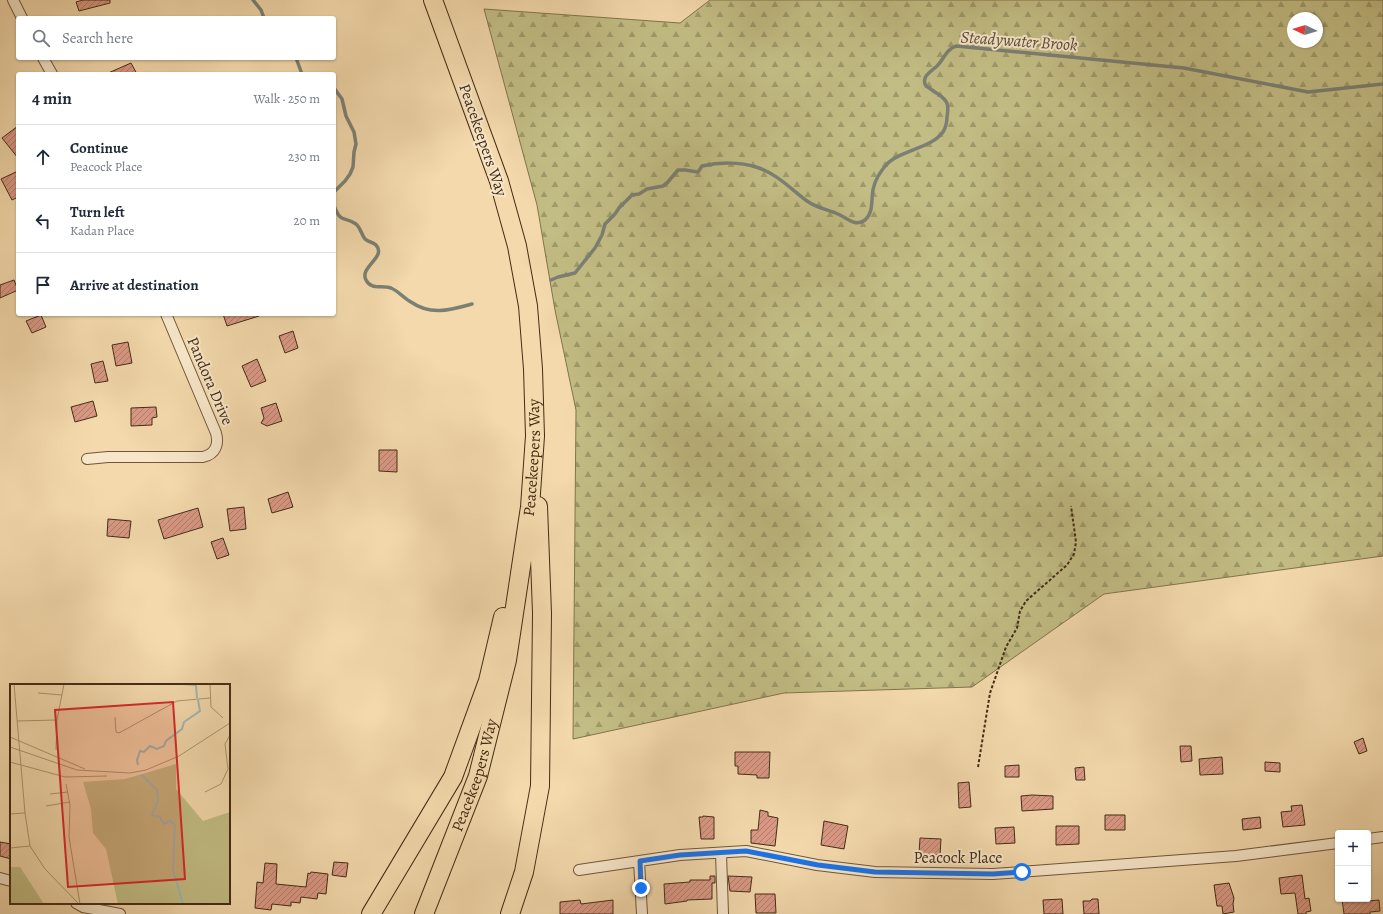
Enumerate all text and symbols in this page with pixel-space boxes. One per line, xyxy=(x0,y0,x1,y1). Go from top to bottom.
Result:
north arrow xyxy=(1287,12,1323,48)
search box xyxy=(16,16,336,60)
water label: Steadywater Brook xyxy=(960,25,1079,57)
icon: search xyxy=(30,27,52,49)
text: Search here xyxy=(62,28,133,48)
street label: Peacekeepers Way xyxy=(453,81,513,200)
text: 4 min xyxy=(32,87,72,110)
text: Walk · 250 m xyxy=(253,90,320,107)
text: Continue xyxy=(70,138,128,158)
icon: ahead xyxy=(32,146,54,168)
text: 230 m xyxy=(288,148,320,165)
text: Peacock Place xyxy=(70,158,142,175)
text: Turn left xyxy=(70,202,125,222)
icon: left xyxy=(32,210,54,232)
text: 20 m xyxy=(294,212,320,229)
text: Kadan Place xyxy=(70,222,134,239)
icon: arrive xyxy=(32,274,54,296)
text: Arrive at destination xyxy=(70,275,199,295)
street label: Pandora Drive xyxy=(182,334,238,428)
street label: Peacekeepers Way xyxy=(518,398,546,518)
inset map xyxy=(10,684,230,904)
street label: Peacekeepers Way xyxy=(446,716,503,835)
map controls xyxy=(1335,830,1371,902)
button: + xyxy=(1335,830,1371,866)
street label: Peacock Place xyxy=(913,847,1003,869)
route start xyxy=(1013,863,1031,881)
button: − xyxy=(1335,866,1371,902)
route end xyxy=(632,879,650,897)

